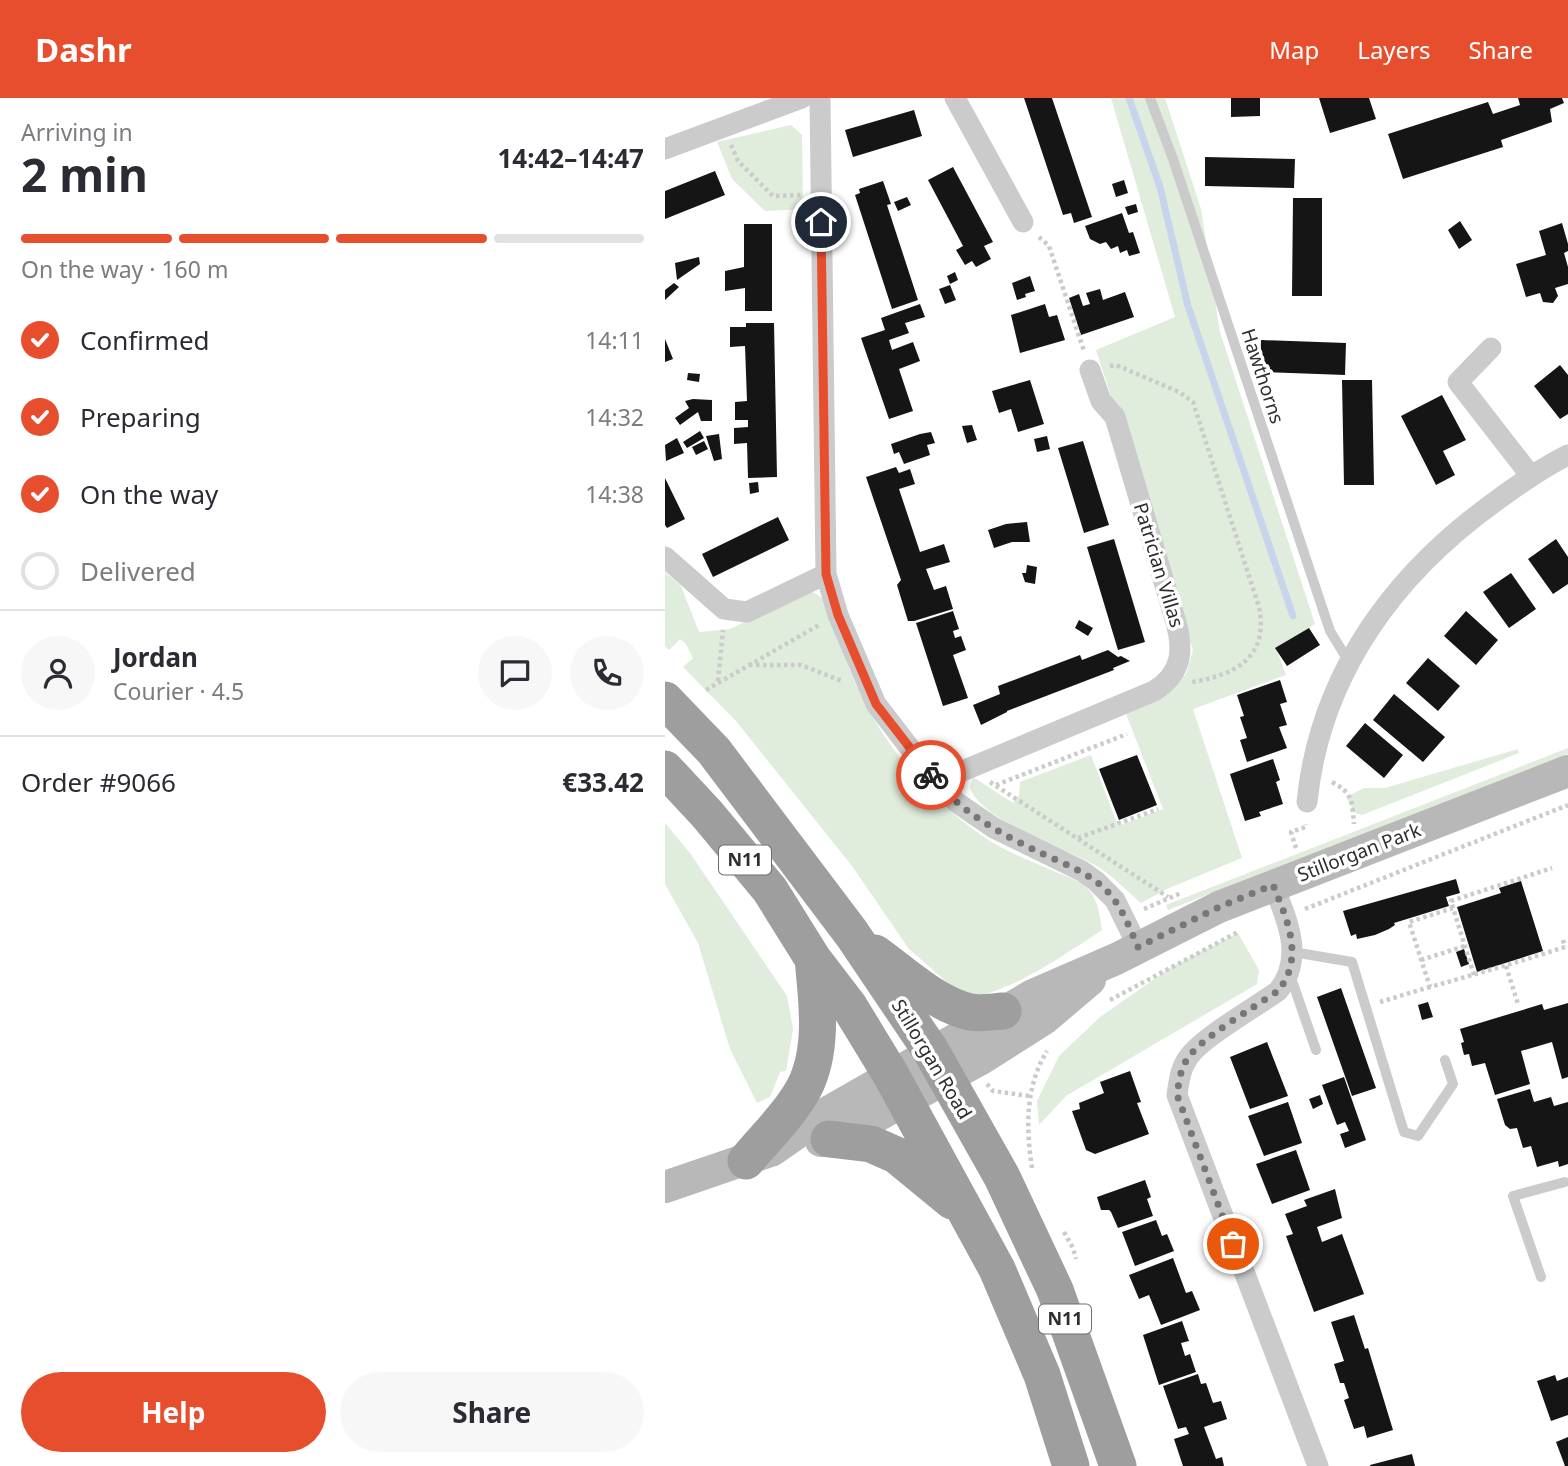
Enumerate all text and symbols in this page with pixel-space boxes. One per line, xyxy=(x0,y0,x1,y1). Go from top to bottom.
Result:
text: Dashr xyxy=(35,27,132,72)
text: Map xyxy=(1269,33,1319,66)
text: Layers xyxy=(1357,33,1431,66)
text: Share xyxy=(1469,33,1533,66)
text: Arriving in xyxy=(21,116,133,148)
text: 14:42–14:47 xyxy=(497,140,644,176)
text: 2 min xyxy=(21,143,148,205)
pin xyxy=(791,192,851,252)
icon: home xyxy=(802,203,840,241)
text: On the way · 160 m xyxy=(21,253,228,285)
icon: check xyxy=(21,321,59,359)
text: Confirmed xyxy=(80,322,210,358)
text: 14:11 xyxy=(585,324,644,356)
street label: Hawthorns xyxy=(1235,325,1291,427)
icon: check xyxy=(21,398,59,436)
text: Preparing xyxy=(80,399,201,435)
text: 14:32 xyxy=(585,401,644,433)
icon: check xyxy=(21,475,59,513)
text: On the way xyxy=(80,476,218,512)
text: 14:38 xyxy=(585,478,644,510)
street label: Patrician Villas xyxy=(1128,500,1190,630)
text: Delivered xyxy=(80,553,196,589)
button: person xyxy=(21,636,95,710)
button: chat xyxy=(478,636,552,710)
button: phone xyxy=(570,636,644,710)
text: Jordan xyxy=(113,639,198,675)
text: Courier · 4.5 xyxy=(113,675,244,707)
courier xyxy=(896,740,966,810)
icon: bike xyxy=(912,756,950,794)
text: Order #9066 xyxy=(21,764,176,800)
text: €33.42 xyxy=(562,764,644,800)
street label: Stillorgan Park xyxy=(1294,817,1424,887)
road number: N11 xyxy=(719,846,771,874)
street label: Stillorgan Road xyxy=(886,994,978,1124)
pin xyxy=(1203,1214,1263,1274)
icon: bag xyxy=(1214,1225,1252,1263)
road number: N11 xyxy=(1039,1304,1091,1334)
button: Help xyxy=(21,1372,326,1452)
button: Share xyxy=(340,1372,644,1452)

